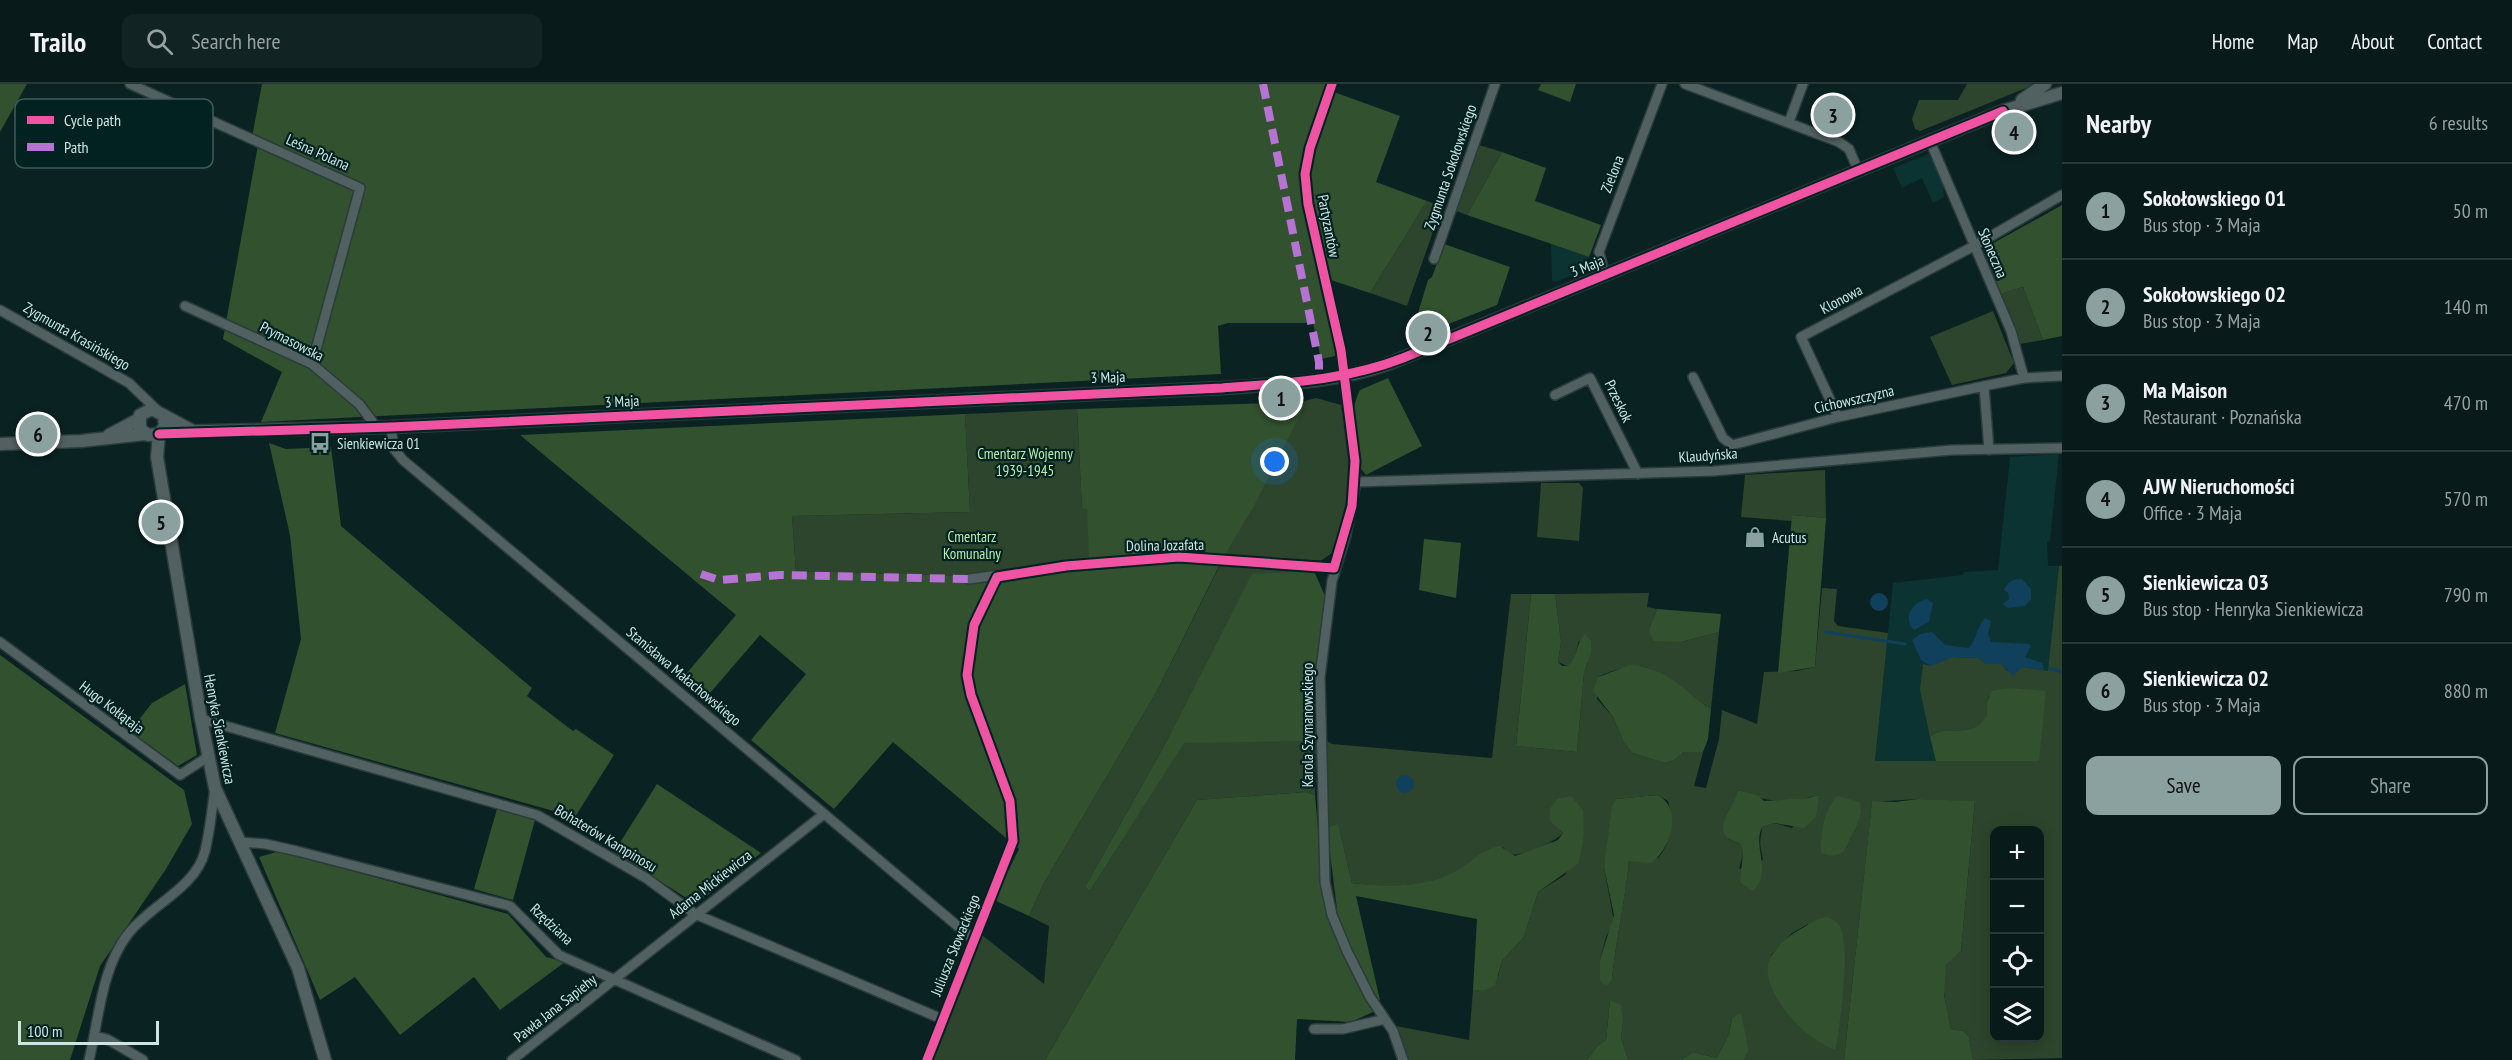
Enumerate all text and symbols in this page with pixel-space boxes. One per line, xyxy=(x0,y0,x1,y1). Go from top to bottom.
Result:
search box xyxy=(122,14,542,68)
text: Trailo xyxy=(30,23,86,60)
icon: search xyxy=(143,25,176,58)
text: Search here xyxy=(191,27,281,55)
text: Home xyxy=(2212,28,2254,55)
text: Map xyxy=(2287,28,2318,55)
text: About xyxy=(2351,28,2394,55)
text: Contact xyxy=(2427,28,2482,55)
pin: 3 xyxy=(1814,93,1852,138)
legend xyxy=(15,99,213,168)
street label: Zygmunta Sokołowskiego xyxy=(1420,102,1480,232)
text: Nearby xyxy=(2086,107,2151,140)
text: Cycle path xyxy=(64,110,121,130)
pin: 4 xyxy=(1994,110,2034,154)
text: 6 results xyxy=(2429,110,2488,136)
street label: Leśna Polana xyxy=(283,130,353,174)
text: Path xyxy=(64,137,89,157)
street label: Zielona xyxy=(1596,153,1628,195)
text: Sokołowskiego 01 xyxy=(2143,184,2286,212)
street label: Partyzantów xyxy=(1314,193,1344,259)
text: 1 xyxy=(2101,198,2110,224)
text: 50 m xyxy=(2453,198,2488,224)
text: Bus stop · 3 Maja xyxy=(2143,212,2261,238)
street label: Słoneczna xyxy=(1974,225,2012,281)
street label: 3 Maja xyxy=(1567,251,1607,281)
street label: Klonowa xyxy=(1817,280,1865,318)
text: Sokołowskiego 02 xyxy=(2143,280,2286,308)
text: 2 xyxy=(2101,294,2110,320)
text: 140 m xyxy=(2444,294,2488,320)
street label: Zygmunta Krasińskiego xyxy=(20,298,134,374)
text: Bus stop · 3 Maja xyxy=(2143,308,2261,334)
pin: 2 xyxy=(1408,310,1448,356)
street label: Prymasowska xyxy=(257,317,327,365)
street label: 3 Maja xyxy=(1090,367,1126,387)
pin: 1 xyxy=(1262,376,1300,420)
text: Ma Maison xyxy=(2143,376,2227,404)
street label: Przeskok xyxy=(1601,377,1637,426)
street label: Cichowszczyzna xyxy=(1812,381,1896,417)
text: 3 xyxy=(2101,390,2110,416)
text: 470 m xyxy=(2444,390,2488,416)
street label: 3 Maja xyxy=(604,391,640,411)
text: Restaurant · Poznańska xyxy=(2143,404,2302,430)
pin: 6 xyxy=(18,412,57,456)
bus stop icon: Sienkiewicza 01 xyxy=(308,431,332,455)
place label: Sienkiewicza 01 xyxy=(337,434,420,453)
street label: Klaudyńska xyxy=(1678,443,1738,467)
park label: Cmentarz Wojenny 1939-1945 xyxy=(977,444,1073,480)
your location xyxy=(1260,447,1289,476)
text: AJW Nieruchomości xyxy=(2143,472,2295,500)
text: 4 xyxy=(2101,486,2110,512)
text: 570 m xyxy=(2444,486,2488,512)
pin: 5 xyxy=(142,500,180,544)
text: Office · 3 Maja xyxy=(2143,500,2242,526)
shop icon: Acutus xyxy=(1743,525,1767,549)
park label: Cmentarz Komunalny xyxy=(943,527,1001,563)
place label: Acutus xyxy=(1772,528,1807,547)
street label: Dolina Jozafata xyxy=(1126,535,1204,555)
text: Sienkiewicza 03 xyxy=(2143,568,2269,596)
text: 5 xyxy=(2101,582,2110,608)
text: 790 m xyxy=(2444,582,2488,608)
text: Bus stop · Henryka Sienkiewicza xyxy=(2143,596,2363,622)
street label: Stanisława Małachowskiego xyxy=(623,622,745,730)
street label: Karola Szymanowskiego xyxy=(1298,663,1317,787)
text: Sienkiewicza 02 xyxy=(2143,664,2269,692)
street label: Henryka Sienkiewicza xyxy=(200,672,240,786)
street label: Hugo Kołłątaja xyxy=(76,676,148,738)
text: 6 xyxy=(2101,678,2110,704)
text: 880 m xyxy=(2444,678,2488,704)
text: Bus stop · 3 Maja xyxy=(2143,692,2261,718)
button: Save xyxy=(2086,756,2281,815)
button: Share xyxy=(2293,756,2488,815)
street label: Bohaterów Kampinosu xyxy=(551,800,661,876)
map controls xyxy=(1990,826,2044,1042)
button: + xyxy=(1990,826,2044,880)
street label: Adama Mickiewicza xyxy=(665,846,755,922)
button: − xyxy=(1990,880,2044,934)
street label: Juliusza Słowackiego xyxy=(926,892,984,999)
street label: Rzędziana xyxy=(527,899,577,949)
button: locate xyxy=(1990,934,2044,988)
street label: Pawła Jana Sapiehy xyxy=(510,970,600,1046)
button: layers xyxy=(1990,988,2044,1042)
scale bar xyxy=(18,1018,159,1046)
text: 100 m xyxy=(27,1021,62,1041)

